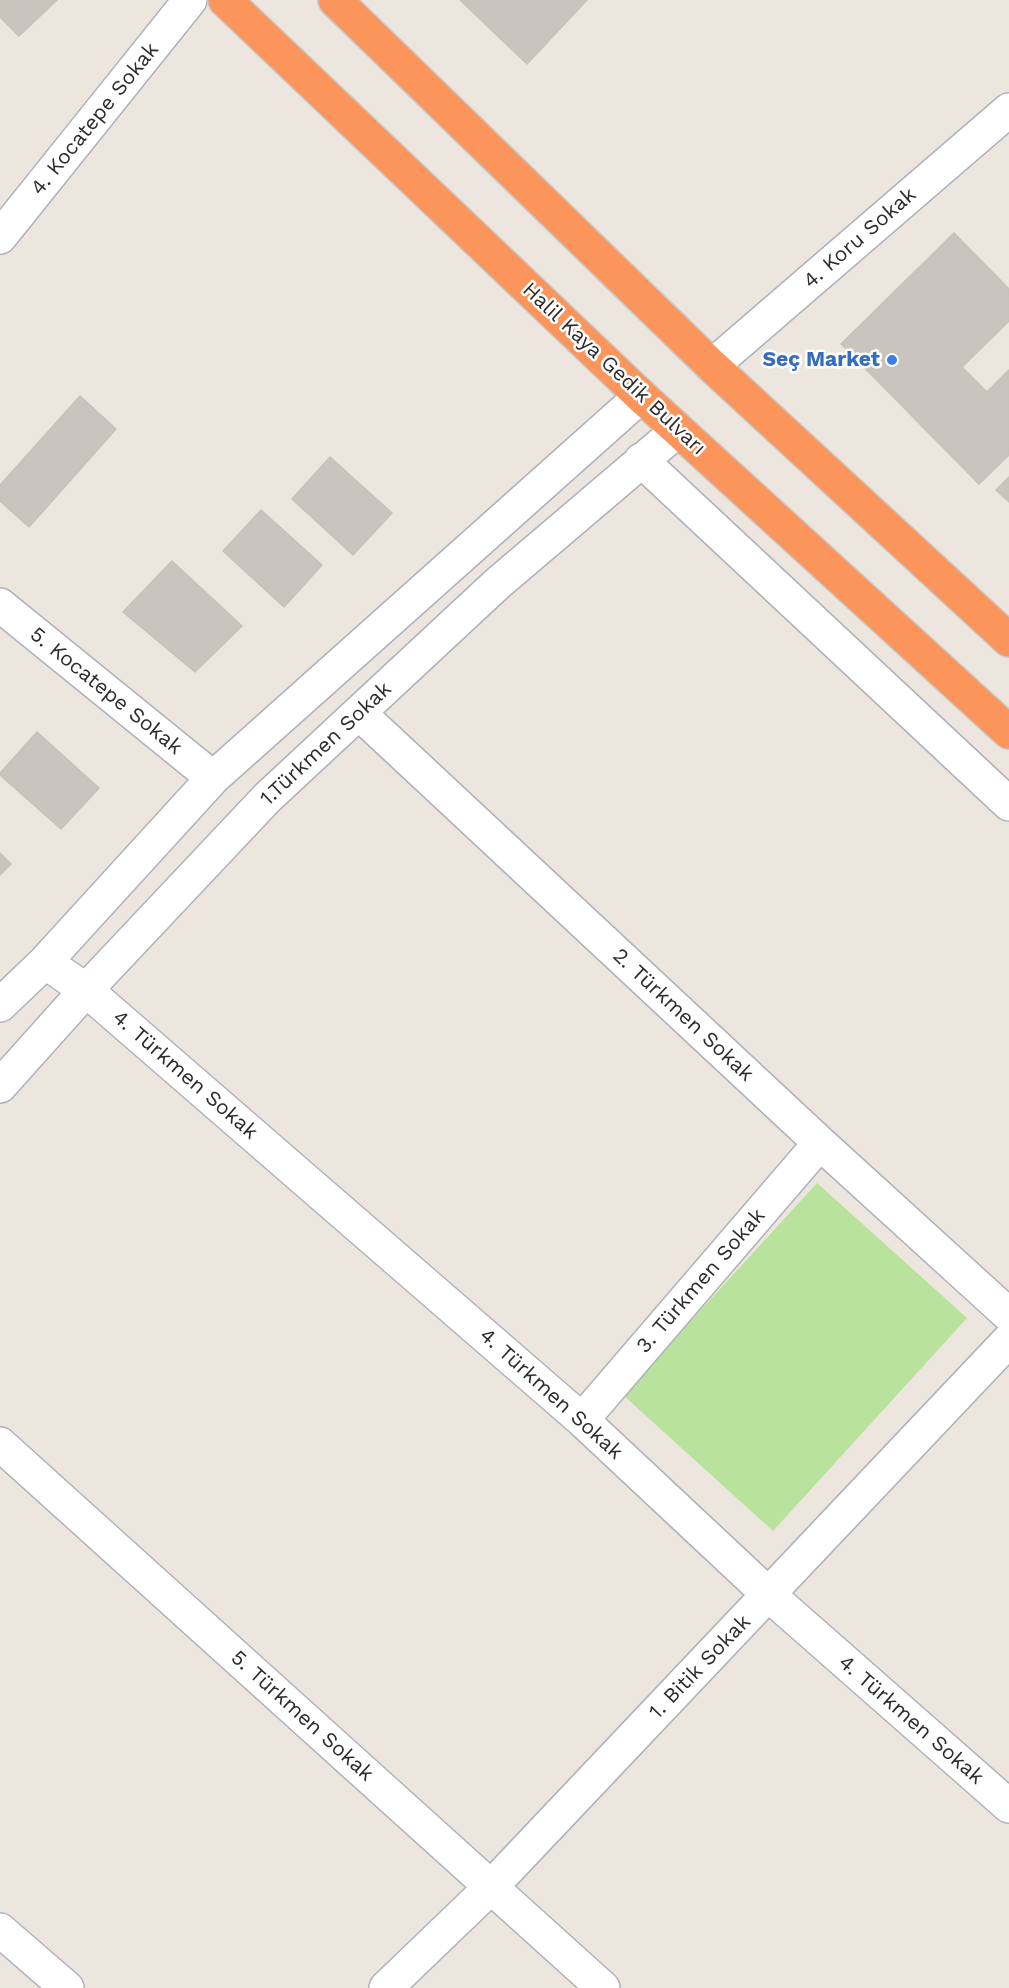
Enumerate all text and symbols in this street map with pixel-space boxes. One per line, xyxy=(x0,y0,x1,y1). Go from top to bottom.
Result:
street label: 4. Kocatepe Sokak xyxy=(26,38,164,200)
street label: 4. Koru Sokak xyxy=(798,182,922,294)
street label: Halil Kaya Gedik Bulvarı xyxy=(517,277,711,461)
place label: Seç Market xyxy=(762,347,880,373)
marker: Seç Market xyxy=(885,353,899,367)
street label: 5. Kocatepe Sokak xyxy=(25,622,187,760)
street label: 1.Türkmen Sokak xyxy=(255,677,397,811)
street label: 2. Türkmen Sokak xyxy=(607,943,759,1087)
street label: 4. Türkmen Sokak xyxy=(107,1005,263,1145)
street label: 3. Türkmen Sokak xyxy=(631,1203,771,1359)
street label: 4. Türkmen Sokak xyxy=(474,1323,628,1465)
street label: 1. Bitik Sokak xyxy=(644,1610,756,1724)
street label: 5. Türkmen Sokak xyxy=(225,1645,379,1787)
street label: 4. Türkmen Sokak xyxy=(833,1650,989,1790)

